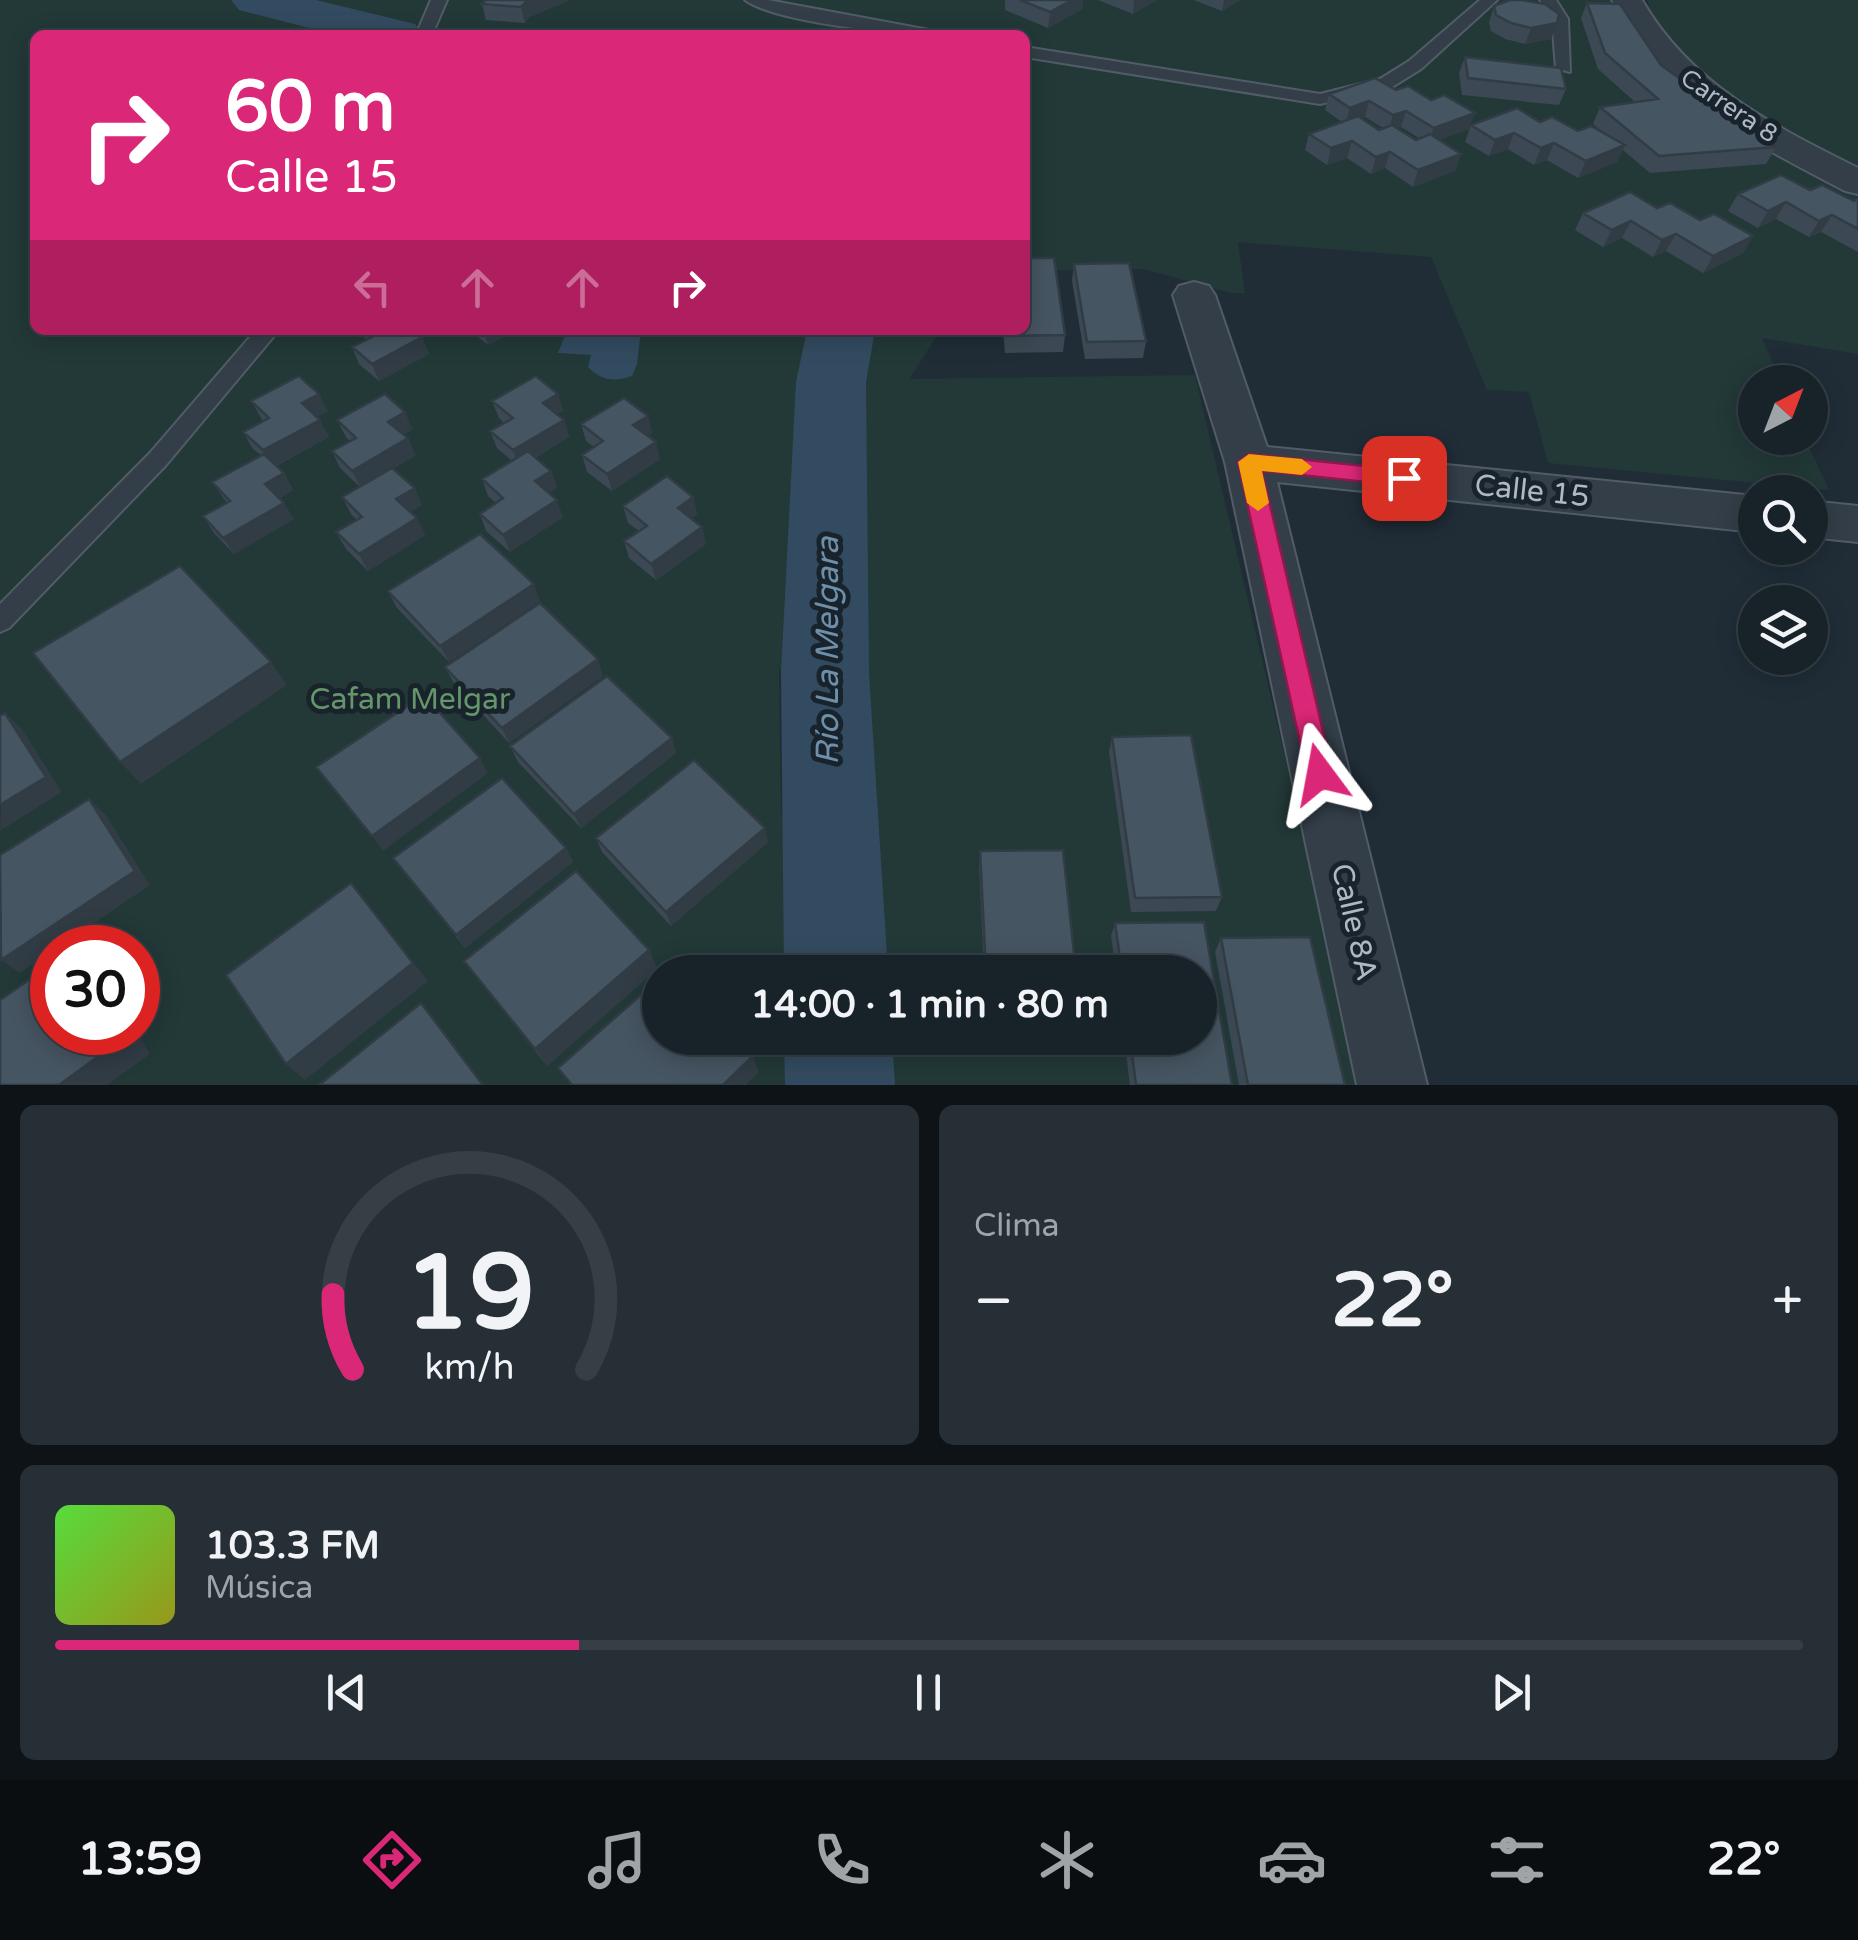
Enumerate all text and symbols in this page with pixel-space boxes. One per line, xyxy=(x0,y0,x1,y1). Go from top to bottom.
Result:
street label: Carrera 8 xyxy=(1675,63,1783,149)
text: 60 m xyxy=(225,66,395,150)
icon: right xyxy=(60,70,190,200)
text: Calle 15 xyxy=(225,151,398,205)
icon: left xyxy=(345,260,400,315)
icon: ahead xyxy=(450,260,505,315)
icon: ahead xyxy=(555,260,610,315)
icon: right xyxy=(660,260,715,315)
north arrow xyxy=(1738,365,1828,455)
map controls xyxy=(1738,365,1828,675)
pin xyxy=(1362,436,1447,521)
icon: arrive xyxy=(1377,451,1432,506)
street label: Calle 15 xyxy=(1473,467,1591,515)
button: search xyxy=(1738,475,1828,565)
water label: Río La Melgara xyxy=(809,536,847,765)
button: layers xyxy=(1738,585,1828,675)
park label: Cafam Melgar xyxy=(310,681,511,718)
position arrow xyxy=(1268,722,1372,826)
street label: Calle 8A xyxy=(1323,860,1385,984)
speed limit sign: 30 xyxy=(30,925,160,1055)
text: 14:00 · 1 min · 80 m xyxy=(750,982,1109,1028)
text: Clima xyxy=(974,1207,1060,1245)
text: 19 xyxy=(404,1232,535,1357)
text: 22° xyxy=(1331,1256,1454,1346)
text: − xyxy=(974,1269,1013,1335)
text: + xyxy=(1772,1269,1803,1335)
text: km/h xyxy=(425,1346,514,1389)
text: 103.3 FM xyxy=(205,1523,380,1569)
text: Música xyxy=(205,1569,313,1607)
icon: previous xyxy=(319,1665,374,1720)
icon: pause xyxy=(901,1665,956,1720)
icon: next xyxy=(1484,1665,1539,1720)
icon: directions xyxy=(357,1825,427,1895)
icon: music xyxy=(582,1825,652,1895)
icon: phone xyxy=(807,1825,877,1895)
icon: climate xyxy=(1032,1825,1102,1895)
icon: car xyxy=(1257,1825,1327,1895)
icon: filters xyxy=(1482,1825,1552,1895)
text: 13:59 xyxy=(77,1833,202,1887)
text: 22° xyxy=(1707,1833,1780,1887)

